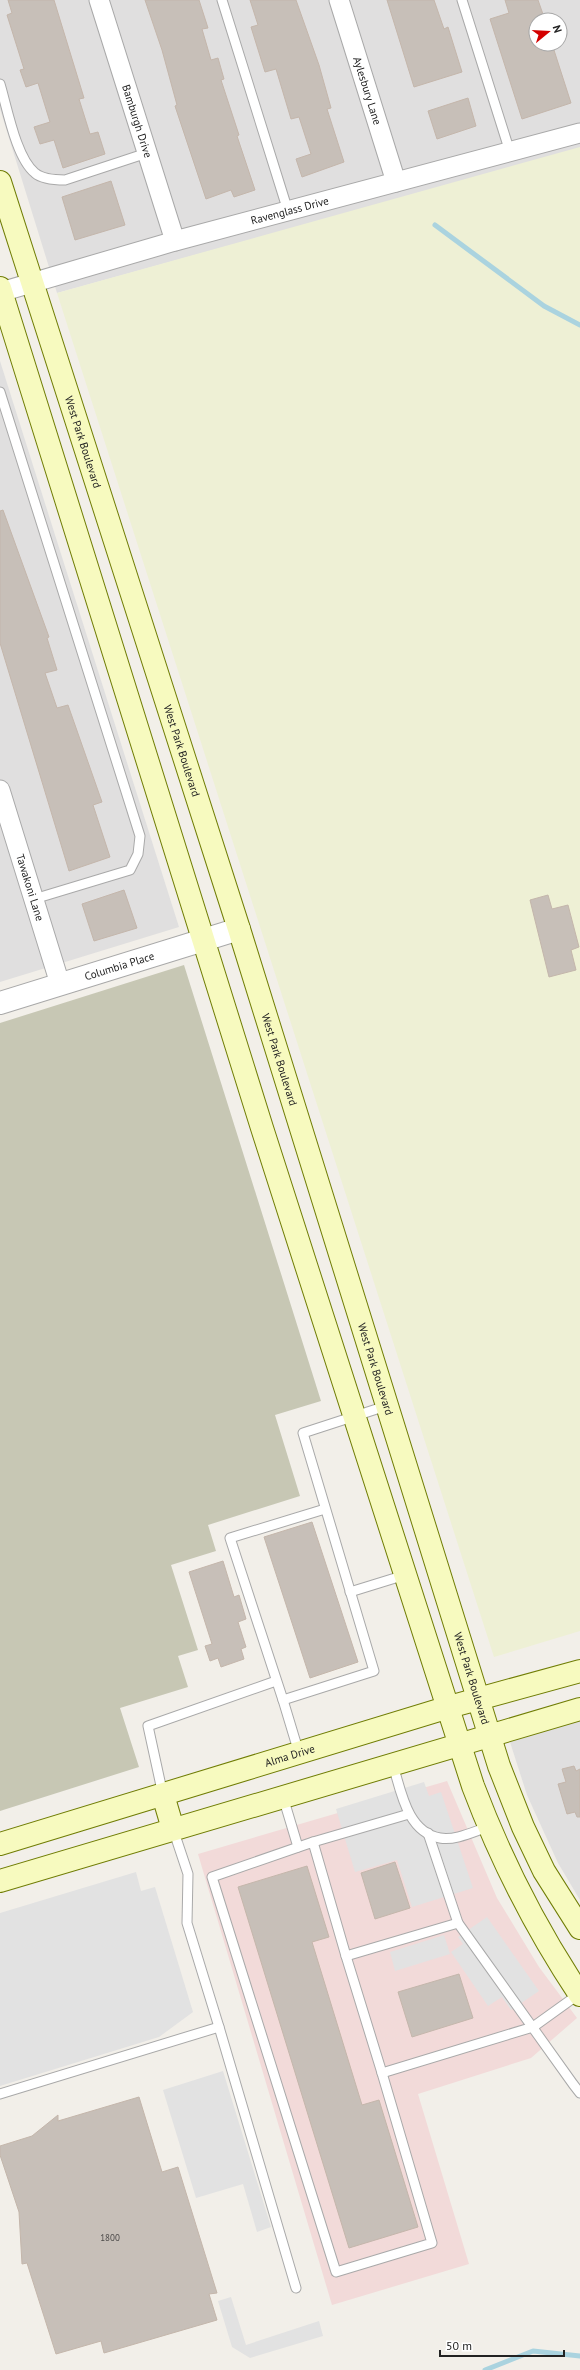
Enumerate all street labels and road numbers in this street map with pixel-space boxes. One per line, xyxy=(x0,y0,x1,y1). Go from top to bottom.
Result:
street label: Aylesbury Lane xyxy=(350,55,385,127)
street label: Bamburgh Drive xyxy=(119,83,155,160)
street label: Ravenglass Drive xyxy=(249,193,331,228)
street label: West Park Boulevard xyxy=(62,394,104,490)
street label: West Park Boulevard xyxy=(161,703,203,798)
street label: Tawakoni Lane xyxy=(13,852,47,923)
street label: Columbia Place xyxy=(83,949,156,983)
street label: West Park Boulevard xyxy=(259,1012,300,1107)
street label: West Park Boulevard xyxy=(355,1321,397,1417)
street label: West Park Boulevard xyxy=(451,1631,493,1726)
street label: Alma Drive xyxy=(263,1741,317,1770)

